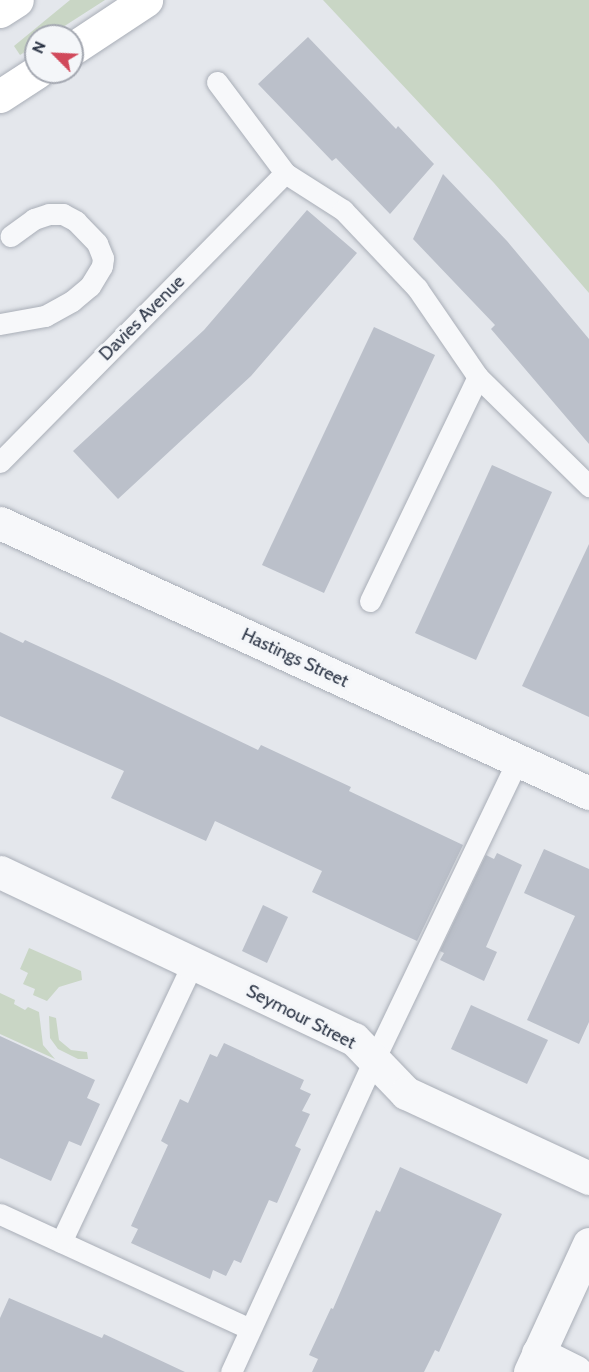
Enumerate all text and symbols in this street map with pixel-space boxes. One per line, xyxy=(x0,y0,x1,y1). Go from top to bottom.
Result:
north arrow xyxy=(24,24,84,84)
text: N xyxy=(28,38,50,56)
street label: Davies Avenue xyxy=(95,271,189,365)
street label: Hastings Street xyxy=(238,624,352,692)
street label: Seymour Street xyxy=(243,980,359,1054)

